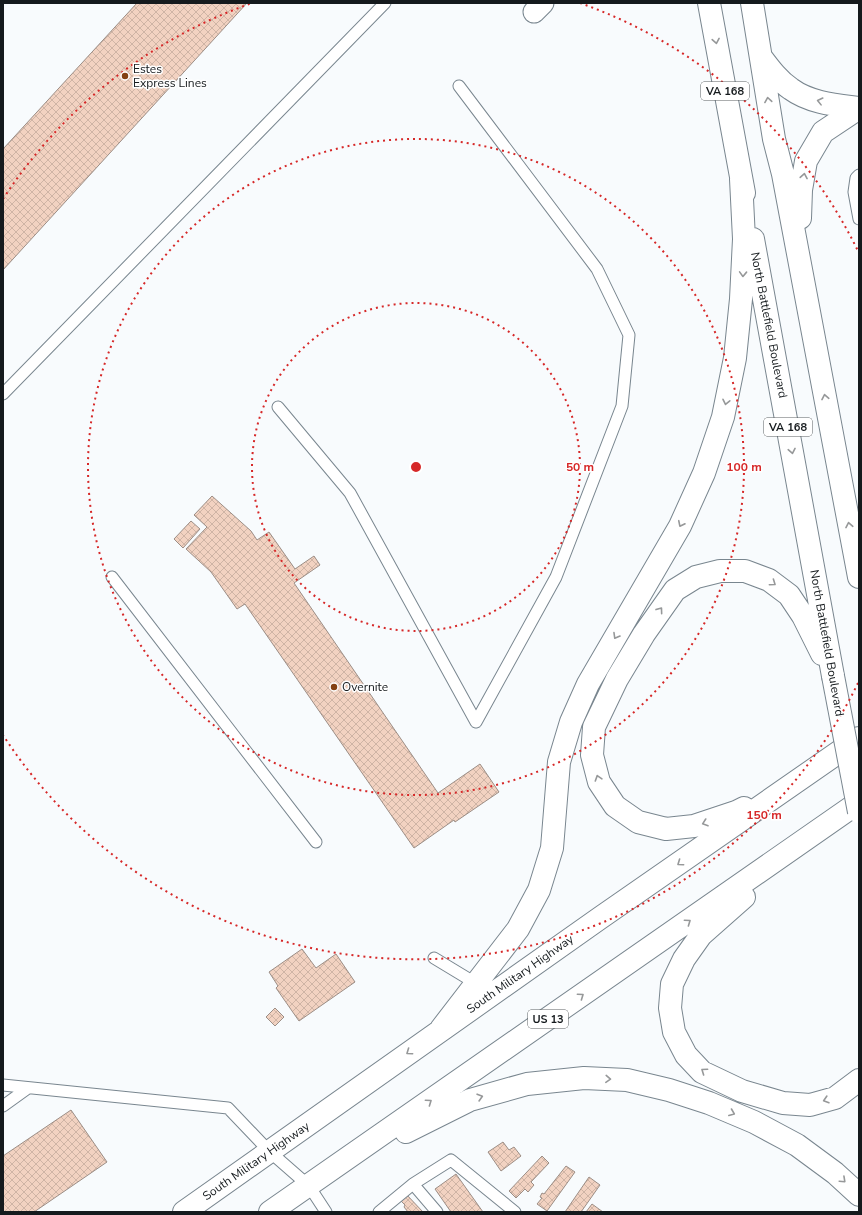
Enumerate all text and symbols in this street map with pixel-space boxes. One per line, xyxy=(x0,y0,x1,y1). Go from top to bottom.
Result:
one-way arrow xyxy=(711,38,720,44)
place label: Estes Express Lines xyxy=(133,61,207,91)
marker: Estes Express Lines xyxy=(120,71,130,81)
road number: VA 168 xyxy=(701,82,749,100)
one-way arrow xyxy=(764,97,773,104)
one-way arrow xyxy=(817,98,824,106)
one-way arrow xyxy=(799,173,808,179)
street label: North Battlefield Boulevard xyxy=(747,251,791,399)
one-way arrow xyxy=(738,271,747,277)
one-way arrow xyxy=(822,394,830,400)
one-way arrow xyxy=(722,399,730,405)
road number: VA 168 xyxy=(764,418,812,436)
one-way arrow xyxy=(788,448,796,454)
text: 50 m xyxy=(566,459,594,475)
text: 100 m xyxy=(726,459,762,475)
centre of rings xyxy=(409,460,423,474)
one-way arrow xyxy=(678,520,686,527)
one-way arrow xyxy=(846,522,854,528)
street label: North Battlefield Boulevard xyxy=(806,569,848,717)
one-way arrow xyxy=(768,578,775,585)
one-way arrow xyxy=(655,608,662,615)
one-way arrow xyxy=(613,632,620,639)
place label: Overnite xyxy=(342,679,388,695)
marker: Overnite xyxy=(329,682,339,692)
one-way arrow xyxy=(594,774,603,781)
text: 150 m xyxy=(746,807,782,823)
one-way arrow xyxy=(702,818,709,826)
one-way arrow xyxy=(677,858,684,865)
one-way arrow xyxy=(684,919,691,927)
street label: South Military Highway xyxy=(463,931,577,1017)
one-way arrow xyxy=(577,993,584,1001)
road number: US 13 xyxy=(528,1010,568,1028)
one-way arrow xyxy=(406,1047,413,1055)
one-way arrow xyxy=(701,1069,708,1076)
one-way arrow xyxy=(605,1075,611,1084)
one-way arrow xyxy=(476,1093,483,1102)
one-way arrow xyxy=(823,1095,830,1104)
one-way arrow xyxy=(424,1100,431,1107)
one-way arrow xyxy=(729,1108,736,1116)
street label: South Military Highway xyxy=(199,1118,313,1204)
one-way arrow xyxy=(838,1175,846,1183)

